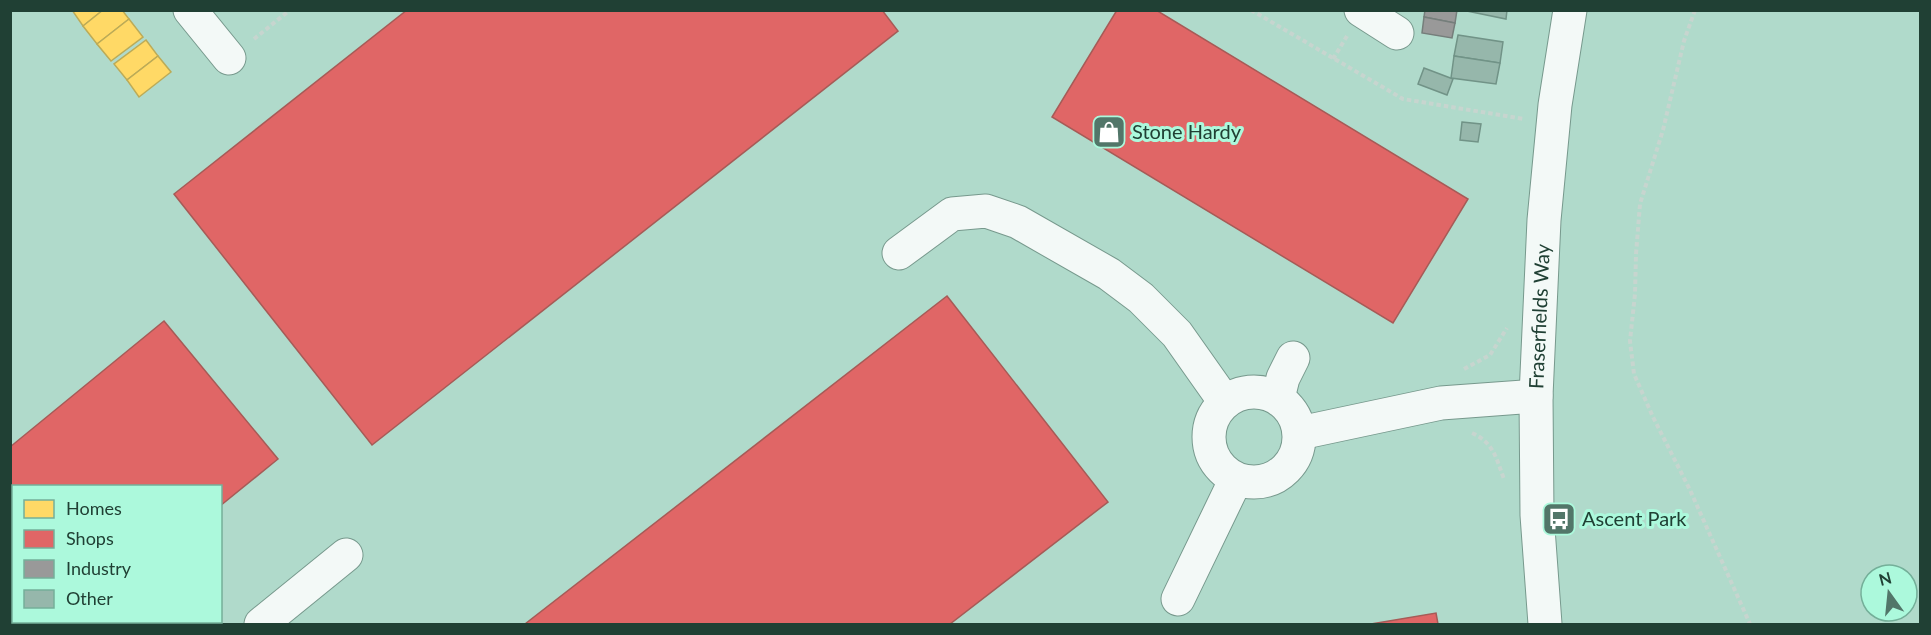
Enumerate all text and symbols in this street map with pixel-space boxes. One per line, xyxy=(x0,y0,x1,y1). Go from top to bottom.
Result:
shop icon: Stone Hardy xyxy=(1091,114,1127,150)
place label: Stone Hardy xyxy=(1132,119,1242,143)
street label: Fraserfields Way xyxy=(1523,243,1554,389)
legend xyxy=(12,485,222,623)
text: Homes xyxy=(66,497,122,519)
bus stop icon: Ascent Park xyxy=(1541,501,1577,537)
place label: Ascent Park xyxy=(1582,506,1687,530)
text: Shops xyxy=(66,527,114,549)
text: Industry xyxy=(66,557,132,579)
north arrow xyxy=(1859,563,1919,623)
text: N xyxy=(1877,567,1893,589)
text: Other xyxy=(66,587,113,609)

